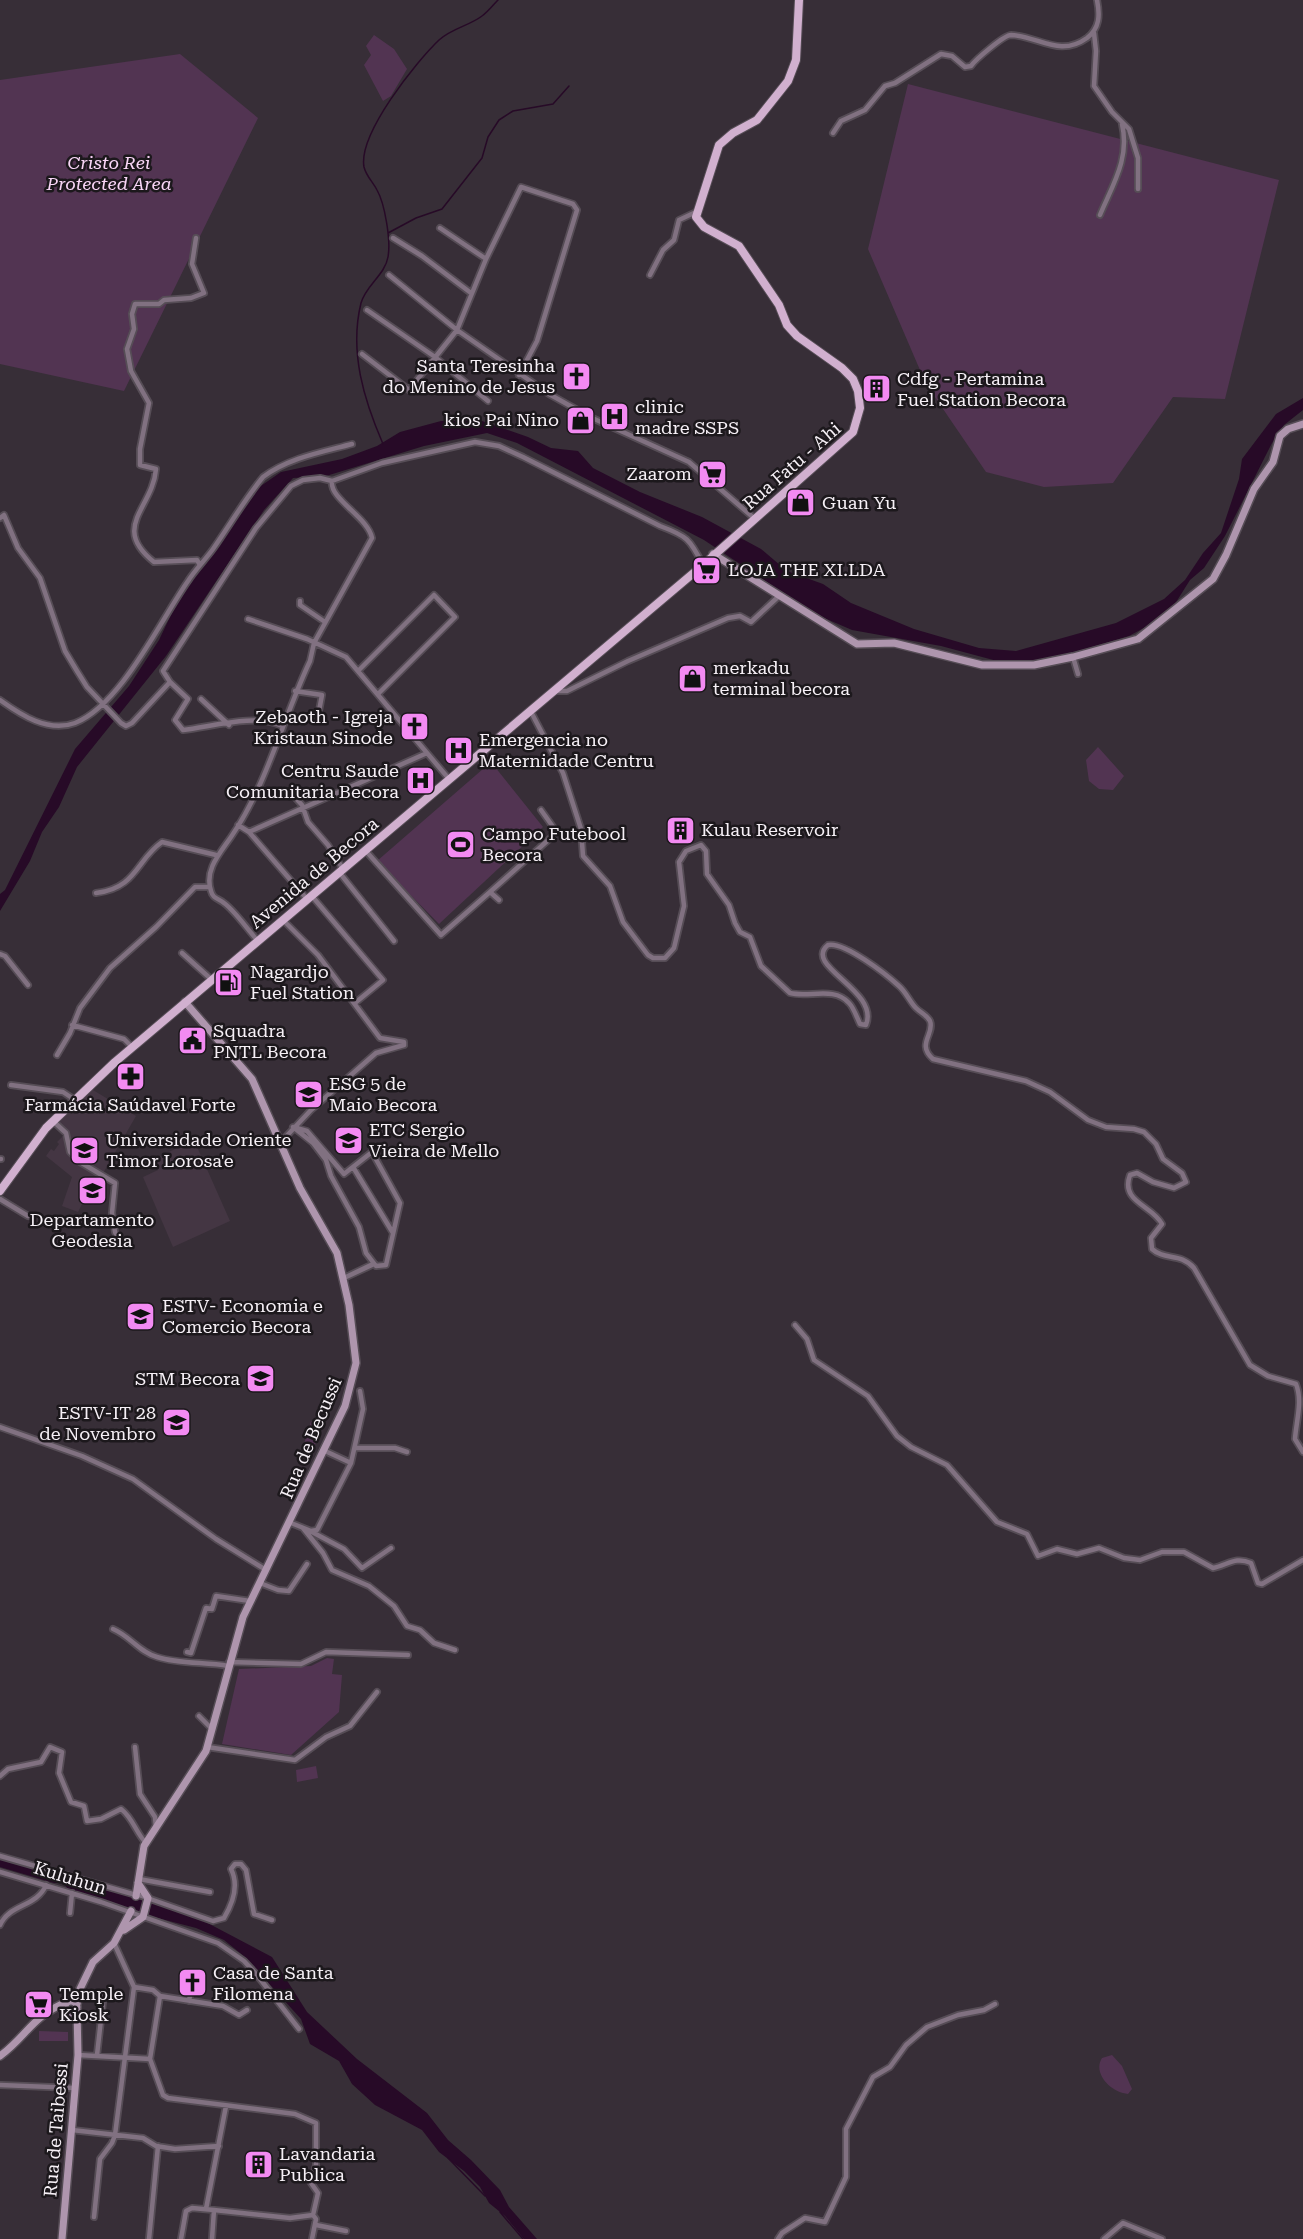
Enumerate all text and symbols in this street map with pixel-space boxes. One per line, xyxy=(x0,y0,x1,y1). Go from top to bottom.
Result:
park label: Cristo Rei Protected Area xyxy=(45,152,172,194)
place label: Santa Teresinha do Menino de Jesus xyxy=(382,355,555,397)
church icon: Santa Teresinha do Menino de Jesus xyxy=(560,360,592,392)
place label: Cdfg - Pertamina Fuel Station Becora xyxy=(897,368,1066,410)
building icon: Cdfg - Pertamina Fuel Station Becora xyxy=(860,373,892,405)
place label: clinic madre SSPS xyxy=(635,396,739,438)
hospital icon: clinic madre SSPS xyxy=(598,401,630,433)
shop icon: kios Pai Nino xyxy=(564,404,596,436)
place label: kios Pai Nino xyxy=(444,409,559,430)
street label: Rua Fatu - Ahi xyxy=(739,417,845,514)
supermarket icon: Zaarom xyxy=(697,458,729,490)
place label: Zaarom xyxy=(627,463,692,484)
shop icon: Guan Yu xyxy=(785,487,817,519)
place label: Guan Yu xyxy=(822,492,896,513)
supermarket icon: LOJA THE XI.LDA xyxy=(691,554,723,586)
place label: LOJA THE XI.LDA xyxy=(728,559,886,580)
place label: merkadu terminal becora xyxy=(713,657,850,699)
shop icon: merkadu terminal becora xyxy=(676,662,708,694)
place label: Zebaoth - Igreja Kristaun Sinode xyxy=(253,706,393,748)
church icon: Zebaoth - Igreja Kristaun Sinode xyxy=(398,711,430,743)
place label: Emergencia no Maternidade Centru xyxy=(479,729,654,771)
hospital icon: Emergencia no Maternidade Centru xyxy=(442,734,474,766)
place label: Centru Saude Comunitaria Becora xyxy=(226,760,399,802)
hospital icon: Centru Saude Comunitaria Becora xyxy=(404,765,436,797)
street label: Avenida de Becora xyxy=(245,813,382,933)
building icon: Kulau Reservoir xyxy=(664,814,696,846)
place label: Kulau Reservoir xyxy=(701,819,838,840)
place label: Campo Futebool Becora xyxy=(482,823,626,865)
sports icon: Campo Futebool Becora xyxy=(445,828,477,860)
place label: Nagardjo Fuel Station xyxy=(250,961,355,1003)
fuel station icon: Nagardjo Fuel Station xyxy=(213,966,245,998)
place label: Squadra PNTL Becora xyxy=(213,1020,327,1062)
public building icon: Squadra PNTL Becora xyxy=(176,1025,208,1057)
pharmacy icon: Farmácia Saúdavel Forte xyxy=(114,1060,146,1092)
place label: ESG 5 de Maio Becora xyxy=(329,1073,438,1115)
school or university icon: ESG 5 de Maio Becora xyxy=(292,1078,324,1110)
place label: Farmácia Saúdavel Forte xyxy=(24,1094,236,1115)
place label: ETC Sergio Vieira de Mello xyxy=(369,1119,499,1161)
school or university icon: ETC Sergio Vieira de Mello xyxy=(332,1124,364,1156)
place label: Universidade Oriente Timor Lorosa'e xyxy=(106,1129,292,1171)
school or university icon: Universidade Oriente Timor Lorosa'e xyxy=(69,1134,101,1166)
school or university icon: Departamento Geodesia xyxy=(76,1175,108,1207)
place label: Departamento Geodesia xyxy=(30,1209,154,1251)
place label: ESTV- Economia e Comercio Becora xyxy=(162,1295,323,1337)
school or university icon: ESTV- Economia e Comercio Becora xyxy=(125,1300,157,1332)
school or university icon: STM Becora xyxy=(245,1363,277,1395)
place label: STM Becora xyxy=(135,1368,240,1389)
street label: Rua de Becussi xyxy=(276,1374,346,1502)
place label: ESTV-IT 28 de Novembro xyxy=(39,1402,156,1444)
school or university icon: ESTV-IT 28 de Novembro xyxy=(161,1407,193,1439)
street label: Kuluhun xyxy=(31,1857,109,1899)
place label: Casa de Santa Filomena xyxy=(213,1962,334,2004)
church icon: Casa de Santa Filomena xyxy=(176,1967,208,1999)
place label: Temple Kiosk xyxy=(59,1983,124,2025)
supermarket icon: Temple Kiosk xyxy=(22,1988,54,2020)
street label: Rua de Taibessi xyxy=(39,2062,72,2198)
place label: Lavandaria Publica xyxy=(279,2143,375,2185)
building icon: Lavandaria Publica xyxy=(242,2148,274,2180)

